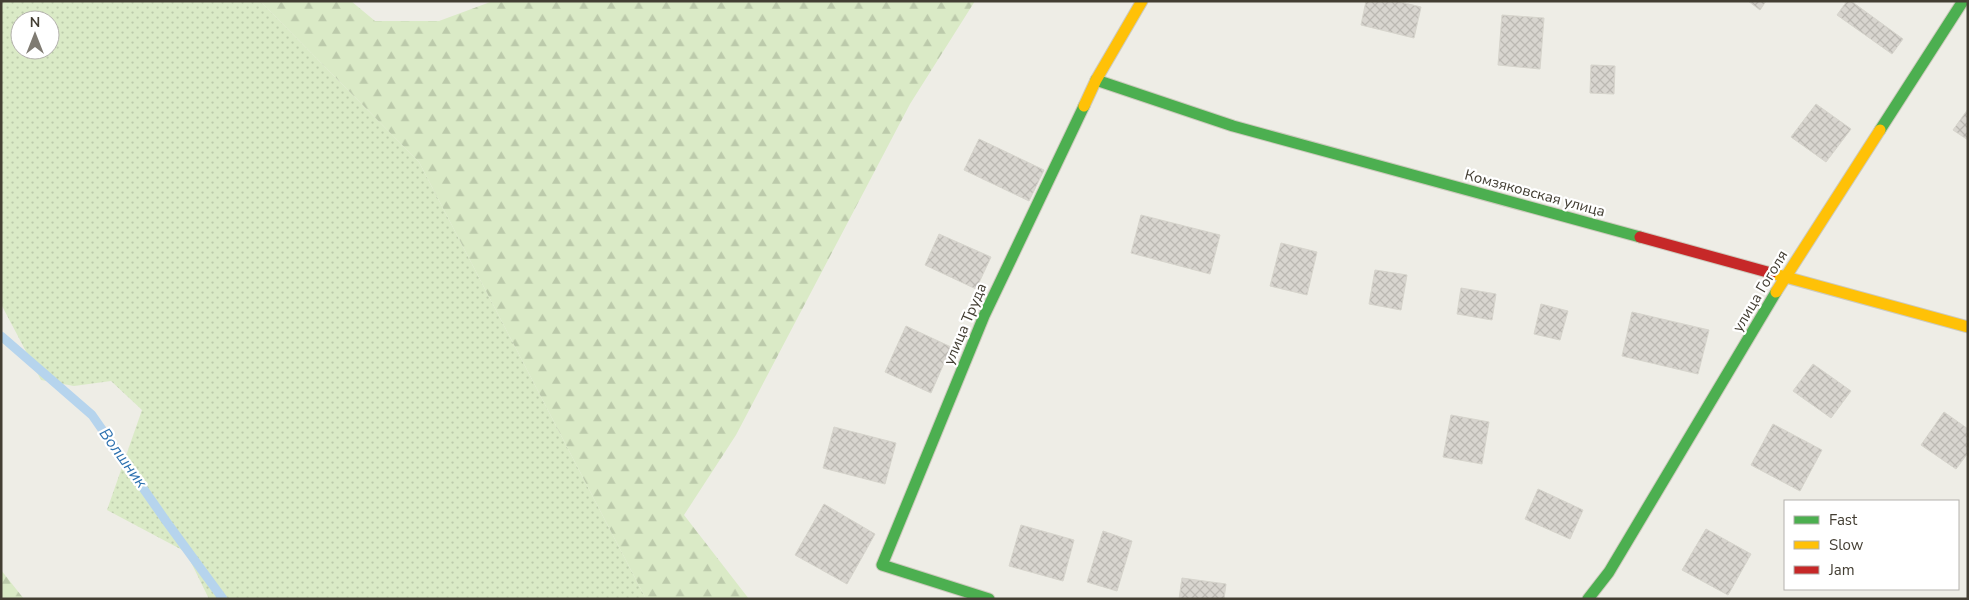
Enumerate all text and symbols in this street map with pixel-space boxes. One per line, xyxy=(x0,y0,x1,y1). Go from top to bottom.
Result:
north arrow xyxy=(10,10,60,60)
text: N xyxy=(30,13,40,32)
street label: Комзяковская улица xyxy=(1462,165,1608,221)
street label: улица Гоголя xyxy=(1728,246,1792,336)
street label: улица Труда xyxy=(939,280,991,368)
water label: Волшник xyxy=(94,424,152,493)
legend xyxy=(1784,500,1959,590)
text: Fast xyxy=(1829,510,1858,530)
text: Slow xyxy=(1829,535,1864,555)
text: Jam xyxy=(1828,560,1855,580)

